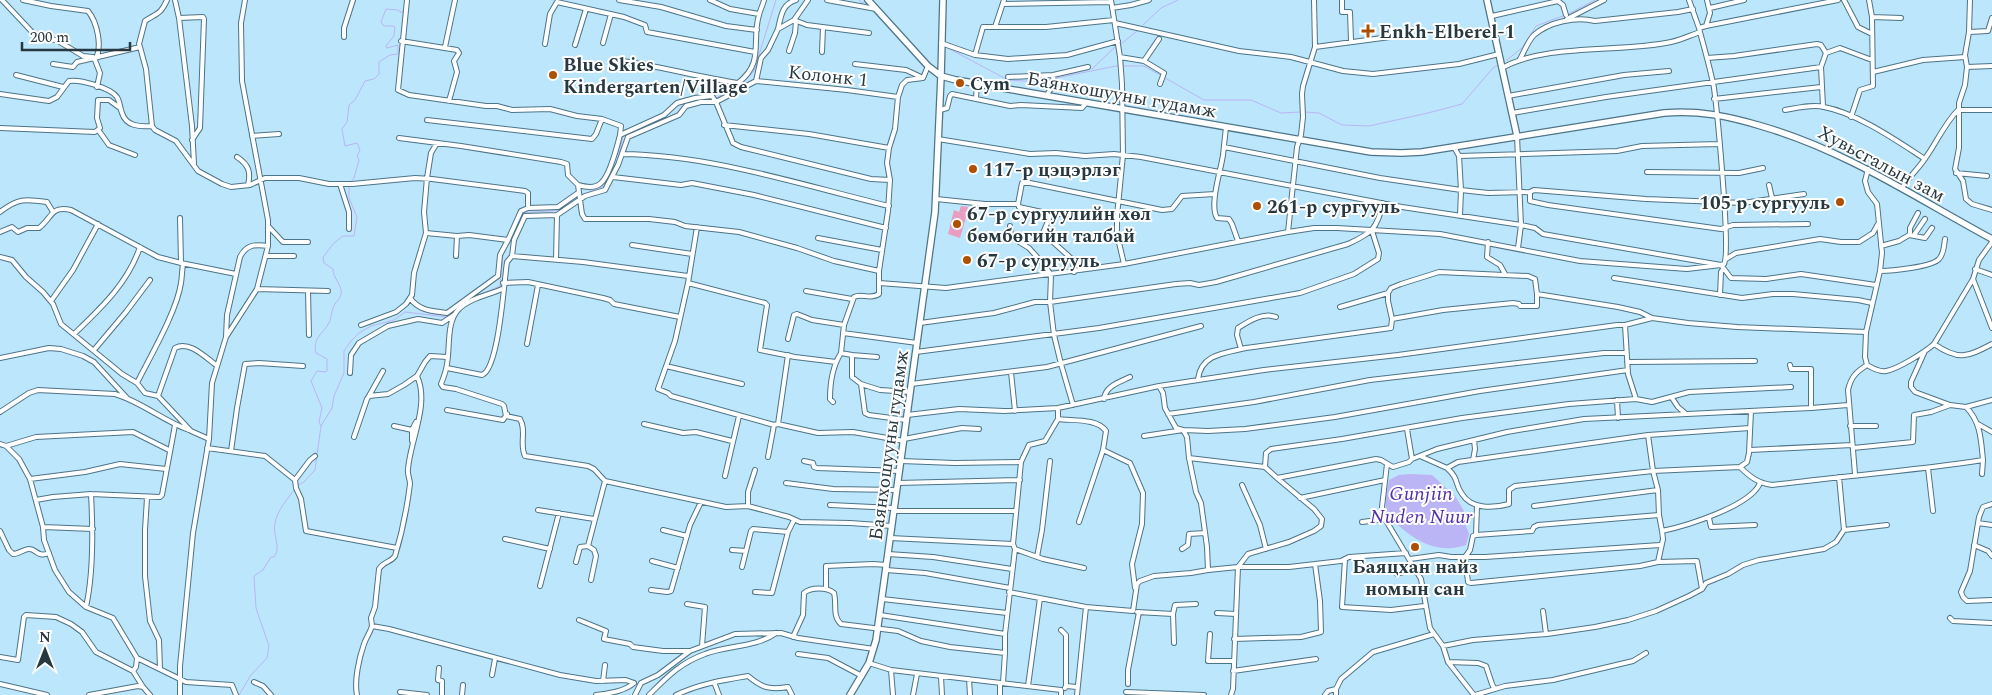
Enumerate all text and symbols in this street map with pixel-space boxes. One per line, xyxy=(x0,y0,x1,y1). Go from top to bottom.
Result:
place label: Enkh-Elberel-1 xyxy=(1379,18,1515,47)
scale bar xyxy=(22,20,130,52)
marker: Enkh-Elberel-1 xyxy=(1361,24,1375,38)
text: 200 m xyxy=(30,26,69,49)
place label: Blue Skies Kindergarten/Village xyxy=(563,51,748,102)
street label: Колонк 1 xyxy=(786,58,869,95)
street label: Баянхошууны гудамж xyxy=(1025,65,1219,126)
marker: Blue Skies Kindergarten/Village xyxy=(547,69,559,81)
place label: Cym xyxy=(970,70,1010,99)
marker: Cym xyxy=(954,77,966,89)
street label: Хувьсгалын зам xyxy=(1812,118,1950,210)
place label: 117-р цэцэрлэг xyxy=(983,156,1121,185)
marker: 117-р цэцэрлэг xyxy=(967,163,979,175)
place label: 105 р сургууль xyxy=(1699,189,1830,218)
place label: 261-р сургууль xyxy=(1267,193,1400,222)
marker: 105 р сургууль xyxy=(1834,196,1846,208)
place label: 67-р сургуулийн хөл бөмбөгийн талбай xyxy=(967,200,1151,251)
marker: 261-р сургууль xyxy=(1251,200,1263,212)
marker: 67-р сургуулийн хөл бөмбөгийн талбай xyxy=(951,218,963,230)
place label: 67-р сургууль xyxy=(977,247,1099,276)
marker: 67-р сургууль xyxy=(961,254,973,266)
street label: Баянхошууны гудамж xyxy=(862,348,917,542)
water label: Gunjiin Nuden Nuur xyxy=(1370,479,1473,532)
marker: Баяцхан найз номын сан xyxy=(1409,541,1421,553)
place label: Баяцхан найз номын сан xyxy=(1352,553,1478,604)
north arrow xyxy=(20,625,70,675)
text: N xyxy=(39,627,51,648)

